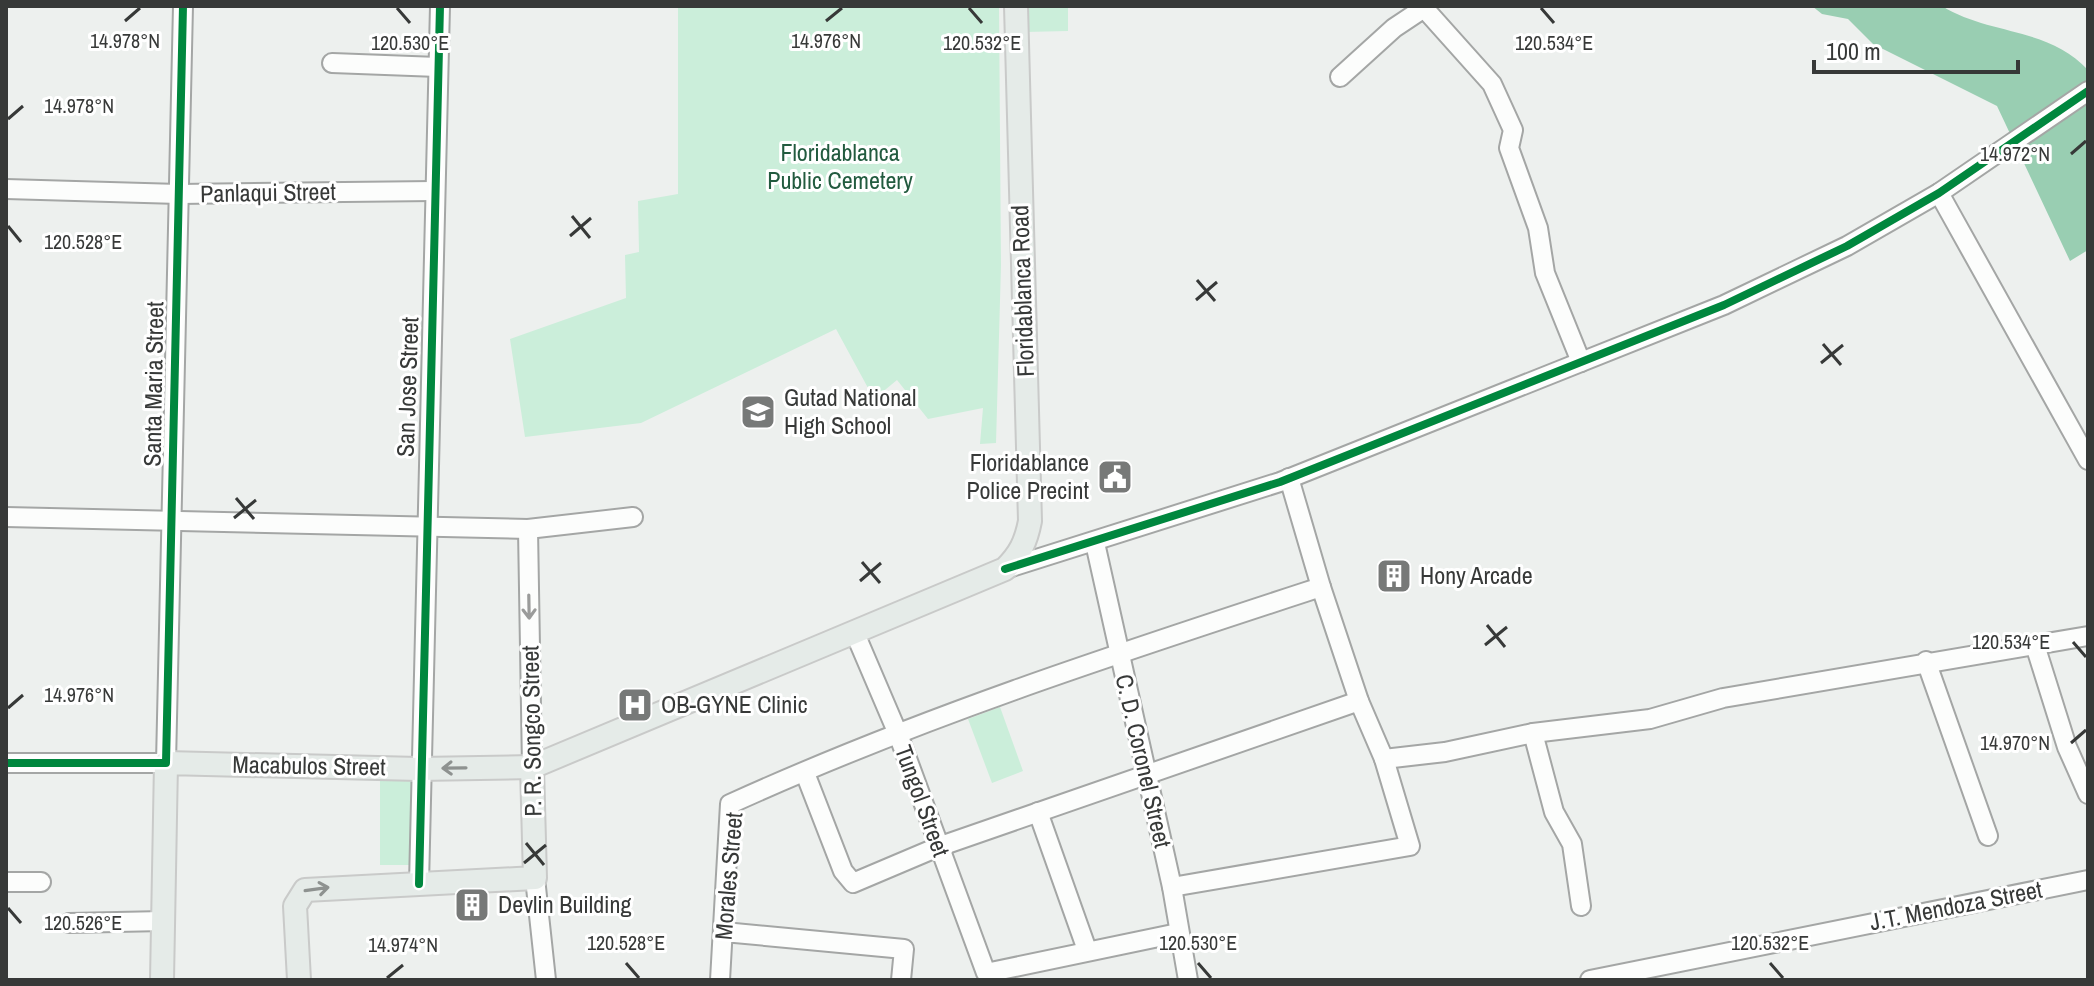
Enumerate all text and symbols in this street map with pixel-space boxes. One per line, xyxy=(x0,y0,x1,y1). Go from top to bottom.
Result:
scale bar xyxy=(1814,24,2018,74)
text: 14.978°N xyxy=(90,27,160,54)
text: 14.976°N xyxy=(791,27,861,54)
text: 120.530°E xyxy=(371,29,449,56)
text: 120.532°E xyxy=(943,29,1021,56)
text: 120.534°E xyxy=(1515,29,1593,56)
text: 100 m xyxy=(1826,35,1881,67)
text: 14.978°N xyxy=(44,92,114,119)
park label: Floridablanca Public Cemetery xyxy=(767,136,913,196)
text: 14.972°N xyxy=(1980,140,2050,167)
street label: Panlaqui Street xyxy=(200,175,337,209)
street label: Floridablanca Road xyxy=(1003,205,1041,377)
text: 120.528°E xyxy=(44,228,122,255)
street label: Santa Maria Street xyxy=(136,301,170,467)
street label: San Jose Street xyxy=(389,316,425,458)
place label: Gutad National High School xyxy=(784,381,916,441)
school or university icon: Gutad National High School xyxy=(739,393,777,431)
place label: Floridablance Police Precint xyxy=(966,446,1090,506)
public building icon: Floridablance Police Precint xyxy=(1096,458,1134,496)
building icon: Hony Arcade xyxy=(1375,557,1413,595)
place label: Hony Arcade xyxy=(1420,559,1533,591)
one-way arrow xyxy=(522,593,537,620)
text: 120.534°E xyxy=(1972,628,2050,655)
street label: P. R. Songco Street xyxy=(513,645,548,817)
street label: C. D. Coronel Street xyxy=(1108,671,1180,851)
text: 14.976°N xyxy=(44,681,114,708)
hospital icon: OB-GYNE Clinic xyxy=(616,686,654,724)
place label: OB-GYNE Clinic xyxy=(661,688,808,720)
text: 14.970°N xyxy=(1980,729,2050,756)
street label: Tungol Street xyxy=(888,740,958,861)
street label: Macabulos Street xyxy=(232,748,386,782)
one-way arrow xyxy=(441,760,468,776)
street label: Morales Street xyxy=(706,810,750,941)
street label: J.T. Mendoza Street xyxy=(1867,873,2045,937)
one-way arrow xyxy=(303,881,329,896)
building icon: Devlin Building xyxy=(453,886,491,924)
place label: Devlin Building xyxy=(498,888,632,920)
text: 120.526°E xyxy=(44,909,122,936)
text: 120.528°E xyxy=(587,929,665,956)
text: 120.530°E xyxy=(1159,929,1237,956)
text: 120.532°E xyxy=(1731,929,1809,956)
text: 14.974°N xyxy=(368,931,438,958)

